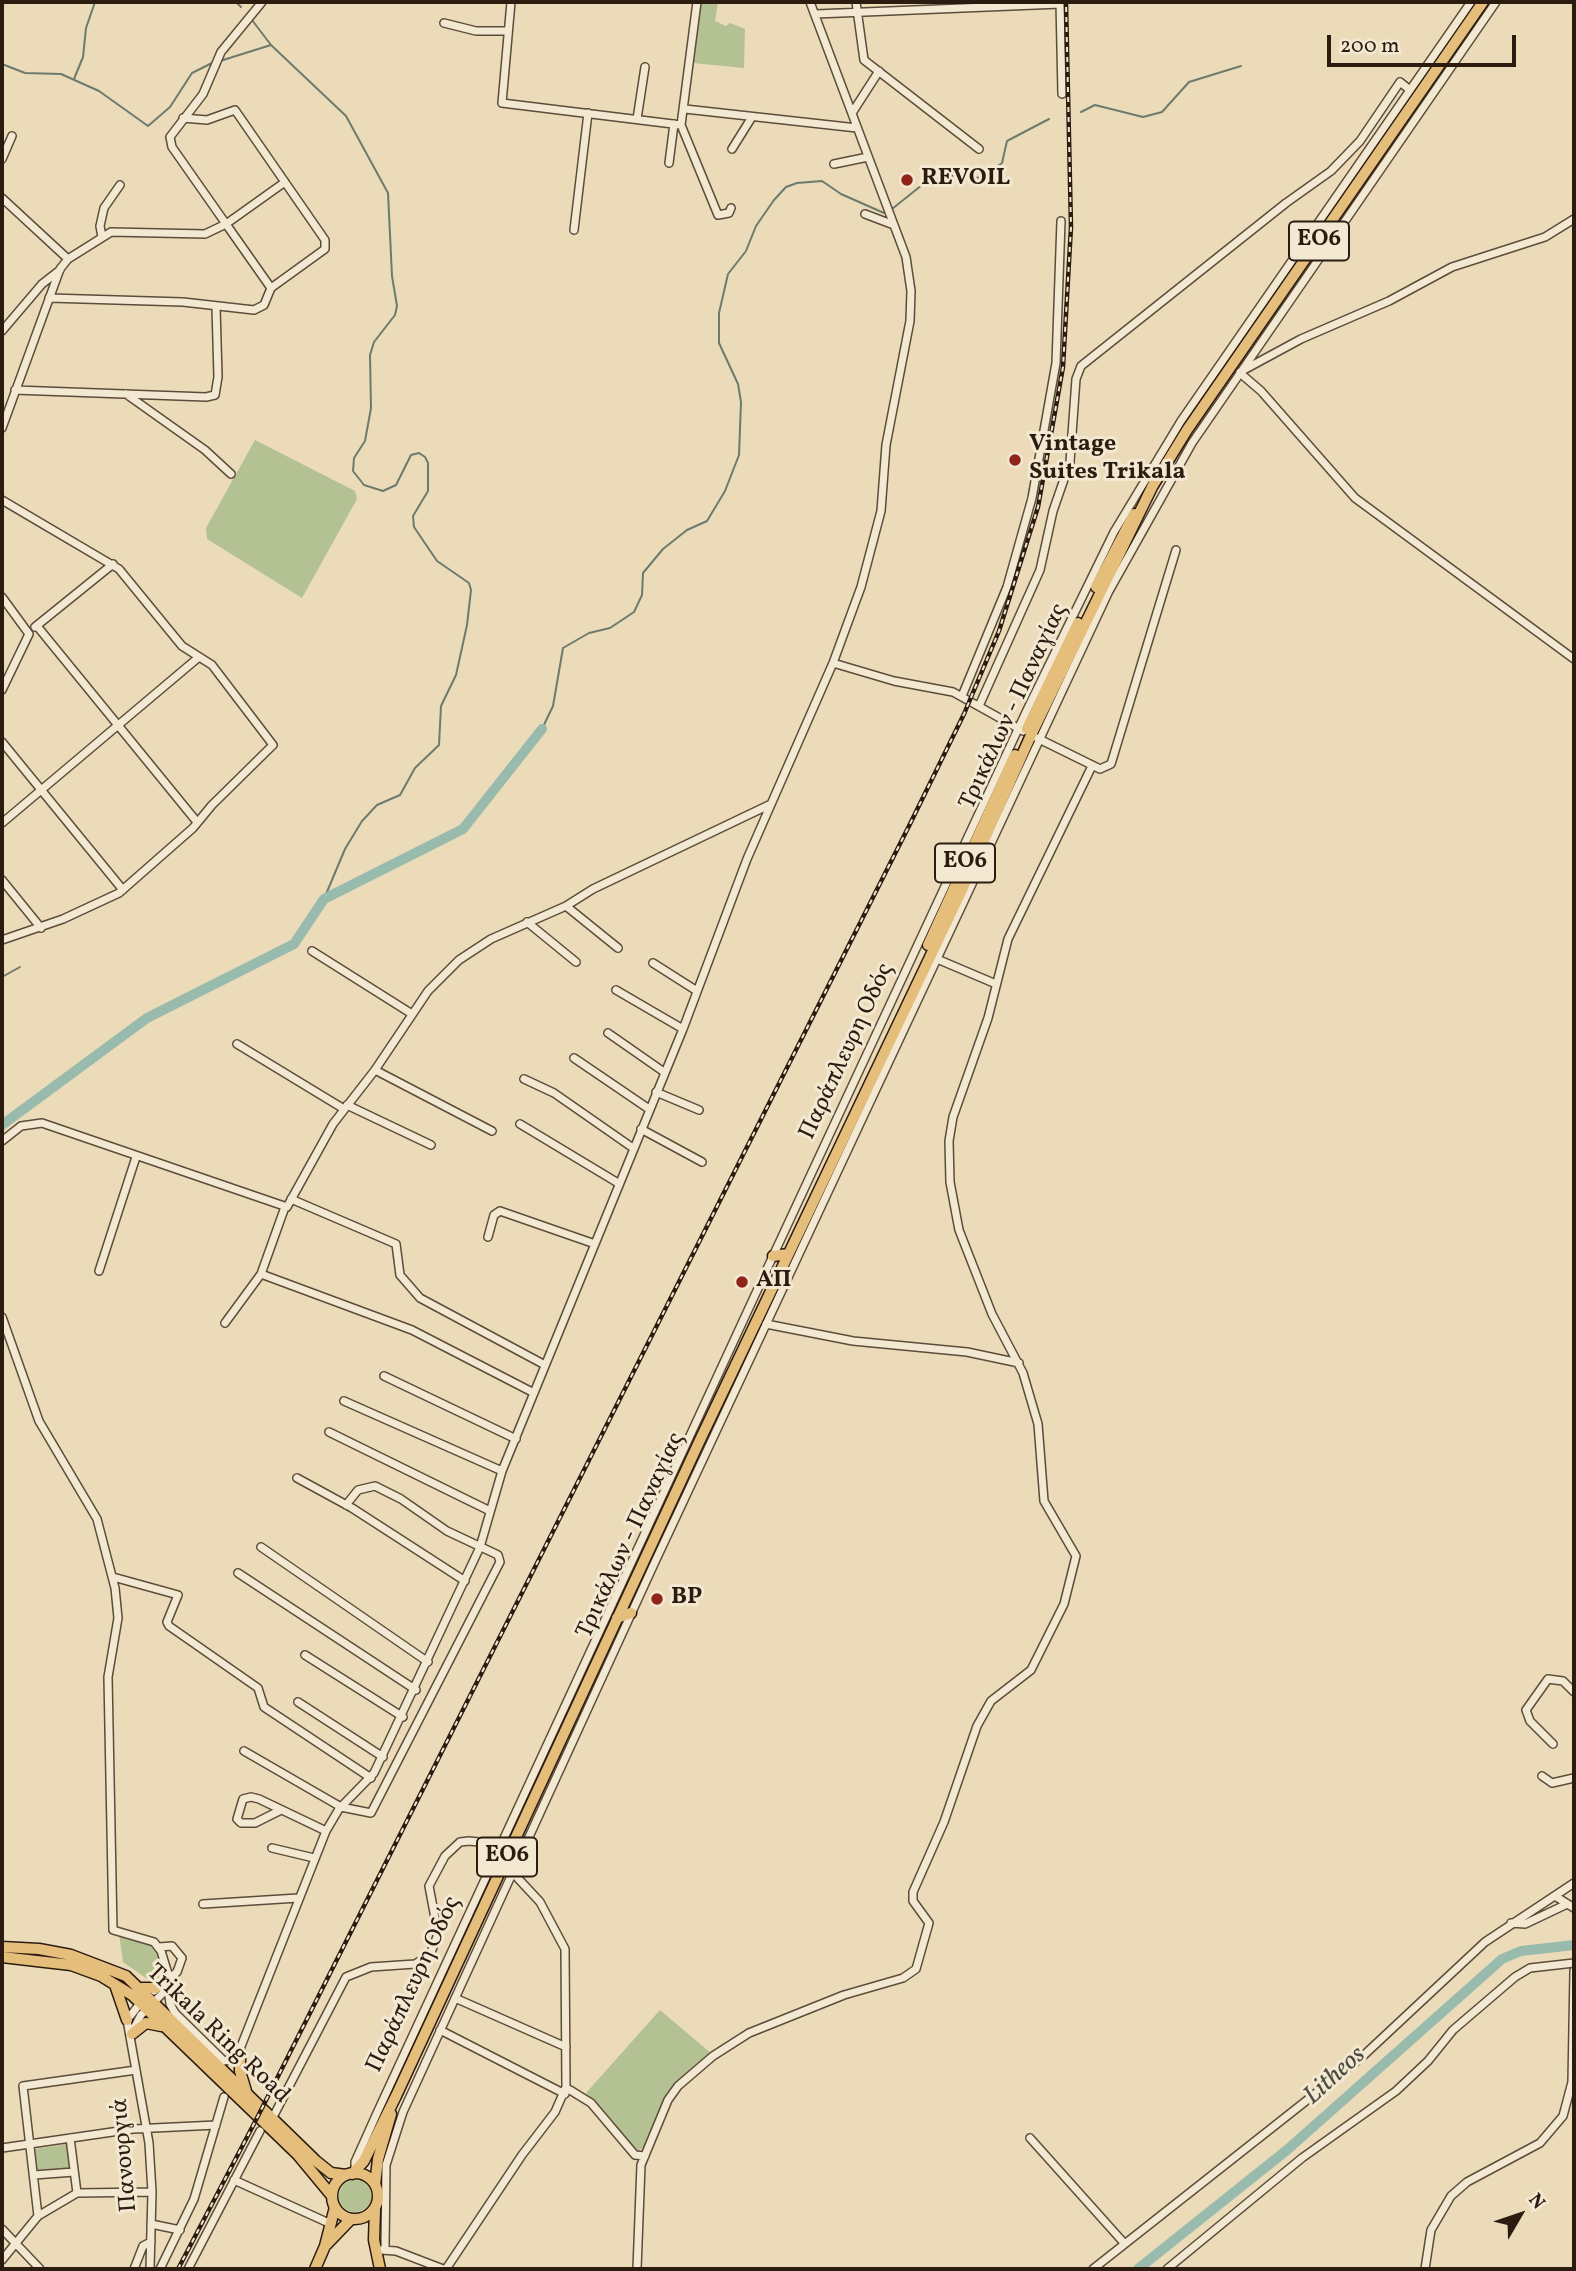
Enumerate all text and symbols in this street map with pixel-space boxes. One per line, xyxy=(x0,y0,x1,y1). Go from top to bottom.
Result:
scale bar xyxy=(1331,21,1520,65)
text: 200 m xyxy=(1340,32,1400,61)
place label: REVOIL xyxy=(921,166,1010,194)
marker: REVOIL xyxy=(899,172,915,188)
road number: ΕΟ6 xyxy=(1289,222,1349,260)
place label: Vintage Suites Trikala xyxy=(1029,432,1185,488)
marker: Vintage Suites Trikala xyxy=(1007,452,1023,468)
street label: Τρικάλων - Παναγίας xyxy=(955,599,1075,815)
road number: ΕΟ6 xyxy=(935,844,995,883)
street label: Παράπλευρη Οδός xyxy=(795,959,901,1145)
place label: ΑΠ xyxy=(756,1268,792,1296)
marker: ΑΠ xyxy=(734,1274,750,1290)
street label: Τρικάλων - Παναγίας xyxy=(572,1428,692,1644)
place label: BP xyxy=(671,1585,702,1613)
marker: BP xyxy=(649,1591,665,1607)
road number: ΕΟ6 xyxy=(477,1838,537,1876)
street label: Παράπλευρη Οδός xyxy=(362,1892,468,2078)
street label: Trikala Ring Road xyxy=(139,1959,295,2111)
water label: Litheos xyxy=(1299,2041,1373,2113)
street label: Πανουργιά xyxy=(107,2097,145,2213)
north arrow xyxy=(1485,2180,1555,2250)
text: N xyxy=(1522,2188,1551,2215)

